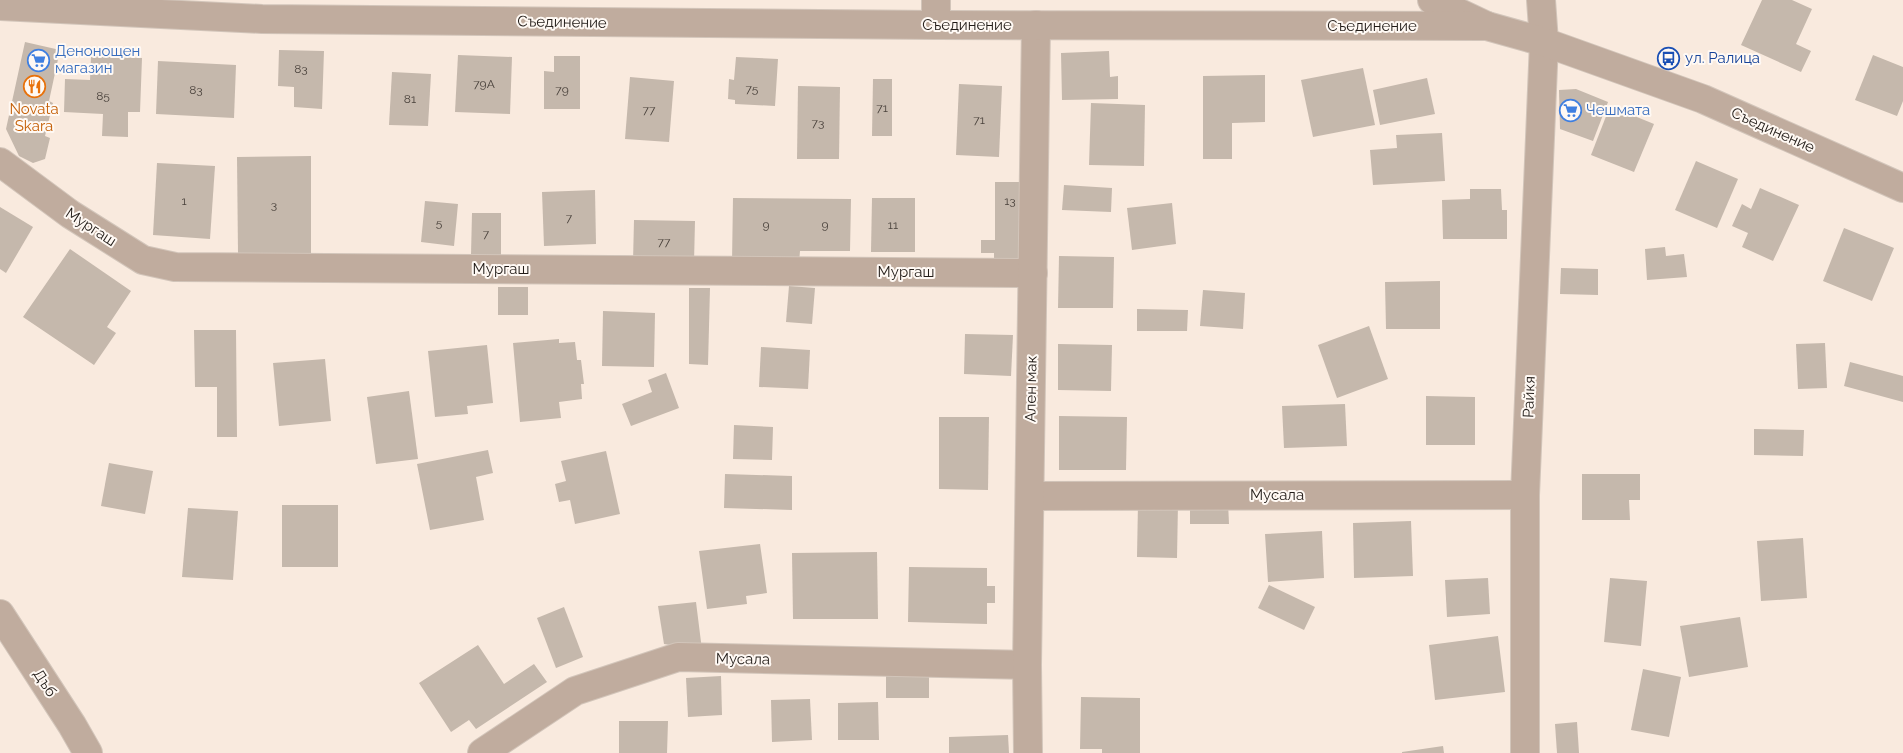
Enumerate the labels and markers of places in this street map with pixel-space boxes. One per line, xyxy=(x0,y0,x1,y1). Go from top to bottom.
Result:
place label: Денонощен магазин xyxy=(55,42,140,77)
bus stop icon: ул. Ралица xyxy=(1657,46,1681,70)
supermarket icon: Денонощен магазин xyxy=(27,48,51,72)
place label: ул. Ралица xyxy=(1685,49,1760,67)
restaurant icon: Novata Skara xyxy=(22,74,46,98)
supermarket icon: Чешмата xyxy=(1558,98,1582,122)
place label: Novata Skara xyxy=(9,100,59,135)
place label: Чешмата xyxy=(1586,101,1650,119)

